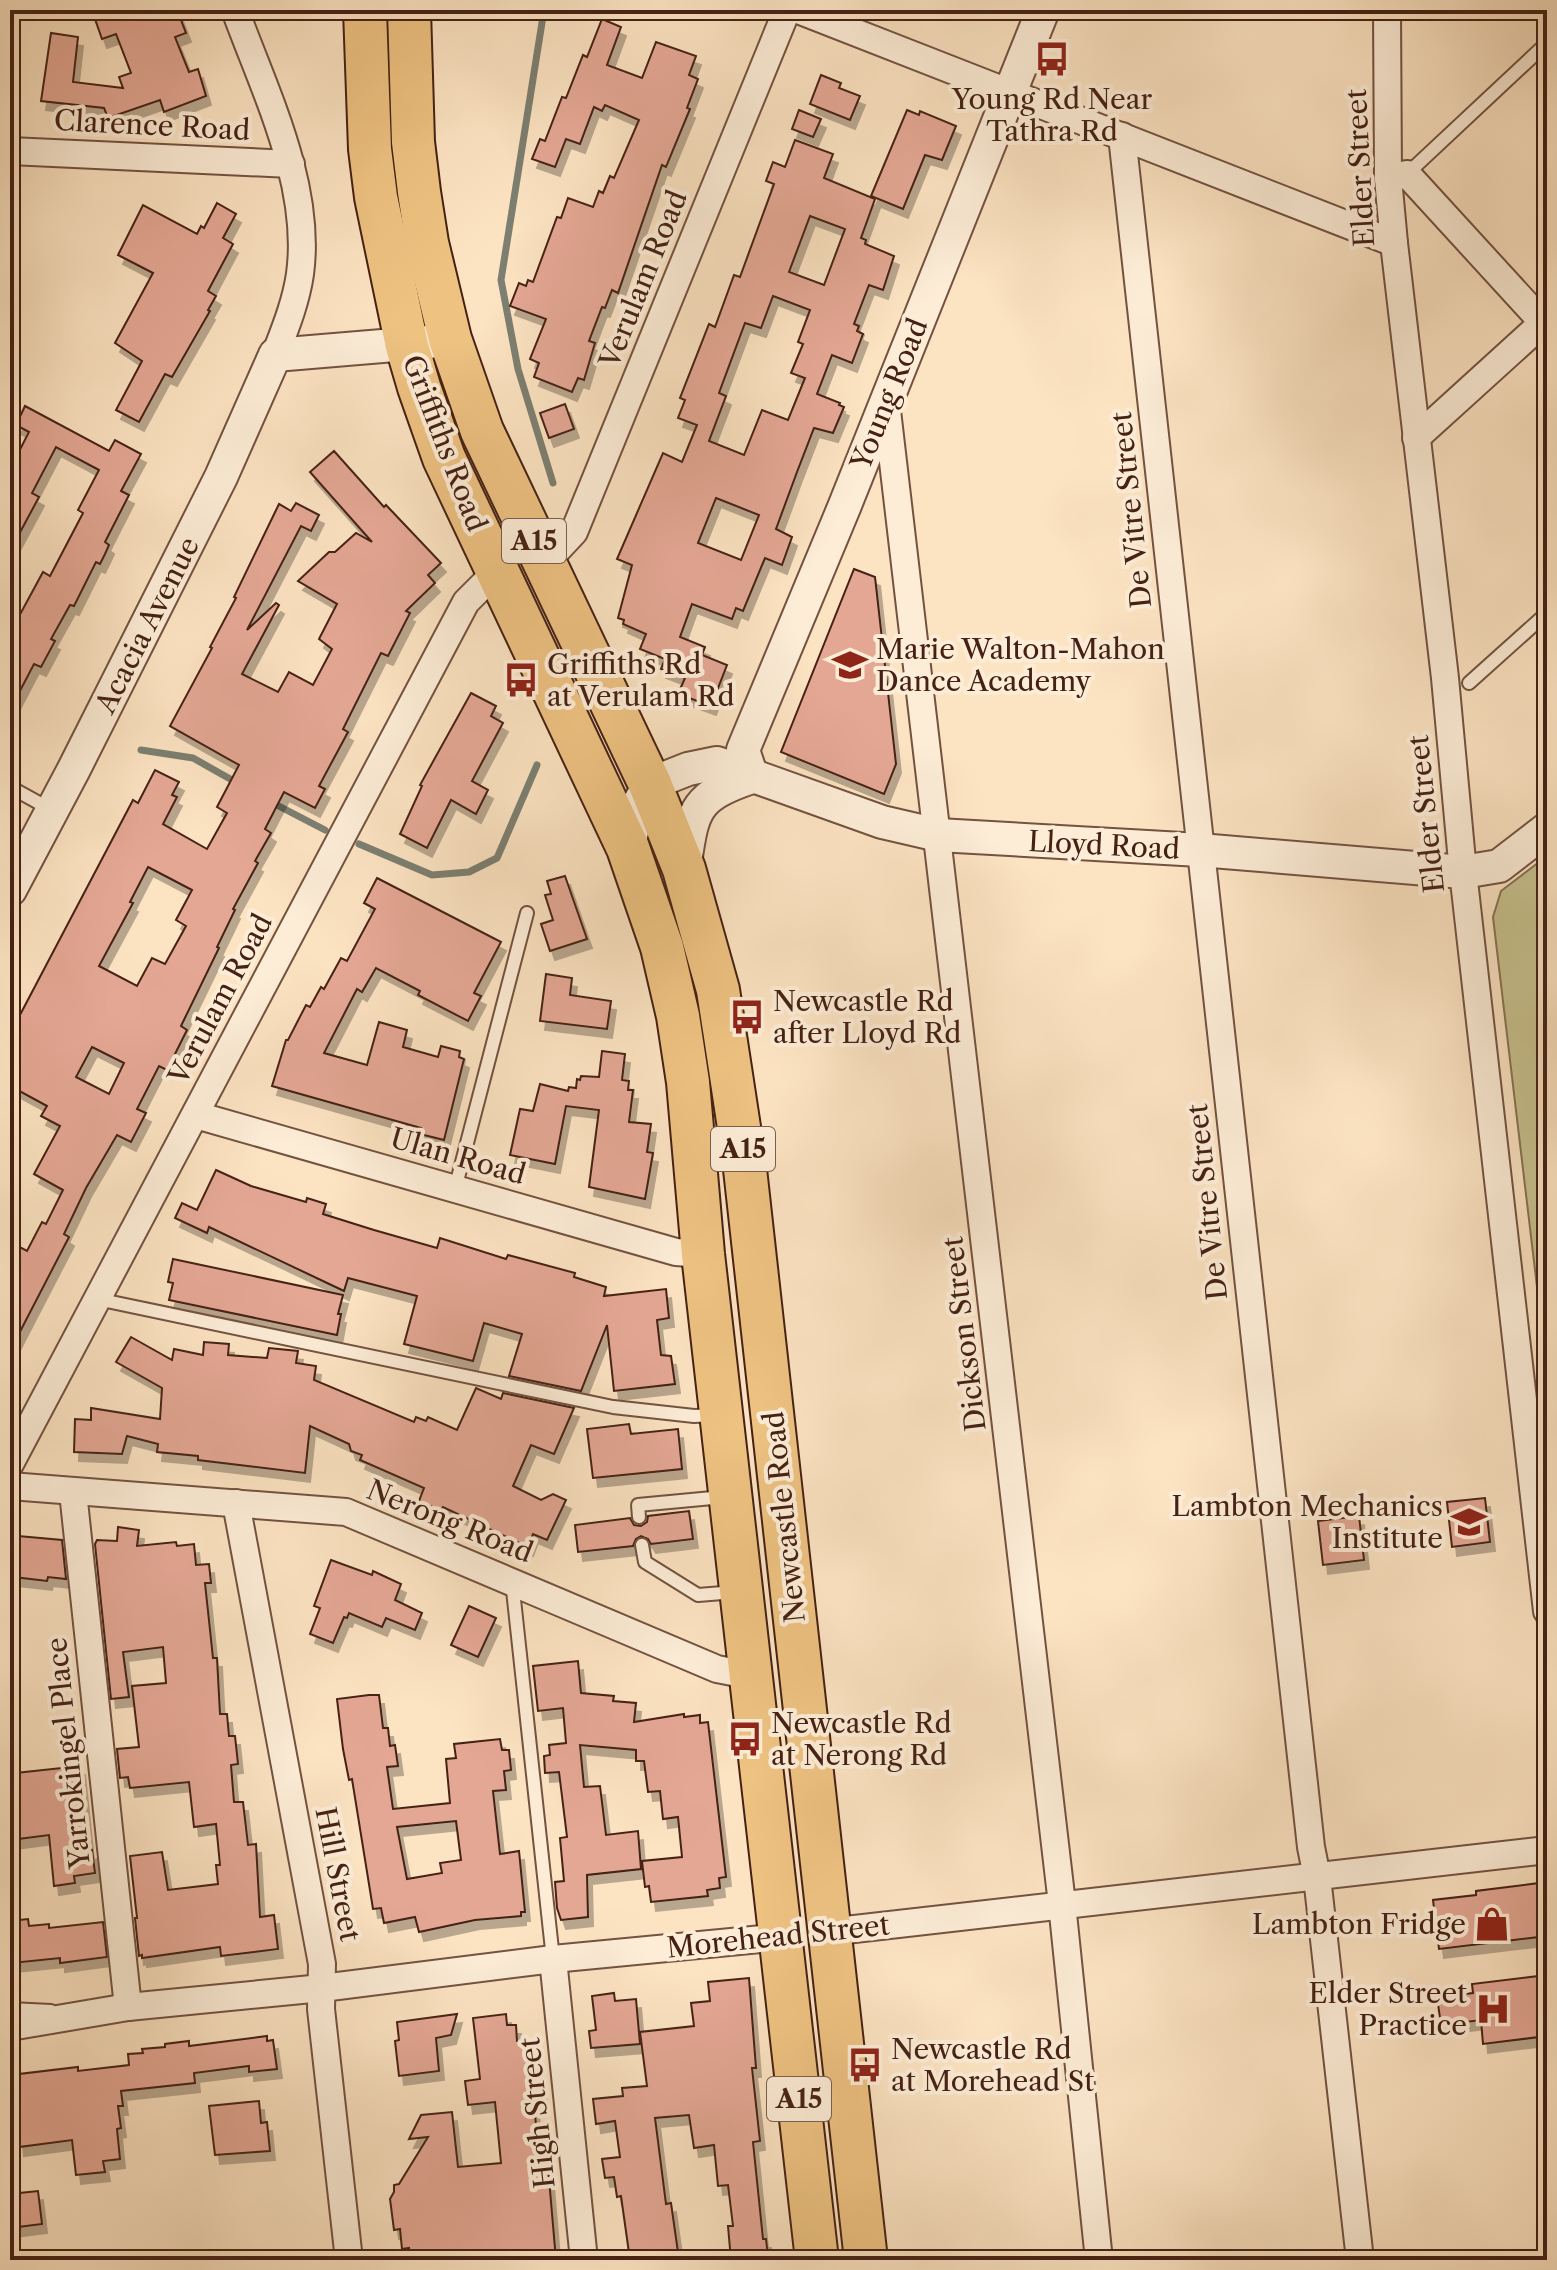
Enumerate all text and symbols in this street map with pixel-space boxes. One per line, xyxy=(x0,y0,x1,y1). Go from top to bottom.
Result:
bus stop icon: Young Rd Near Tathra Rd xyxy=(1033,40,1071,78)
place label: Young Rd Near Tathra Rd xyxy=(951,82,1152,148)
street label: Elder Street xyxy=(1339,88,1381,248)
street label: Clarence Road xyxy=(53,103,251,147)
street label: Verulam Road xyxy=(592,185,694,374)
street label: Young Road xyxy=(843,313,935,476)
street label: Griffiths Road xyxy=(396,350,494,536)
street label: De Vitre Street xyxy=(1104,410,1158,610)
road number: A15 xyxy=(502,519,566,563)
street label: Acacia Avenue xyxy=(88,531,206,720)
place label: Marie Walton-Mahon Dance Academy xyxy=(876,632,1165,698)
school or university icon: Marie Walton-Mahon Dance Academy xyxy=(831,646,869,684)
place label: Griffiths Rd at Verulam Rd xyxy=(547,647,735,713)
bus stop icon: Griffiths Rd at Verulam Rd xyxy=(502,661,540,699)
street label: Elder Street xyxy=(1401,733,1451,895)
street label: Lloyd Road xyxy=(1027,824,1181,866)
street label: Verulam Road xyxy=(160,908,279,1091)
place label: Newcastle Rd after Lloyd Rd xyxy=(773,984,961,1050)
bus stop icon: Newcastle Rd after Lloyd Rd xyxy=(728,998,766,1036)
street label: De Vitre Street xyxy=(1180,1102,1234,1302)
street label: Ulan Road xyxy=(387,1121,529,1191)
road number: A15 xyxy=(711,1127,775,1171)
street label: Dickson Street xyxy=(935,1235,993,1433)
street label: Newcastle Road xyxy=(756,1410,812,1624)
street label: Nerong Road xyxy=(362,1472,538,1570)
place label: Lambton Mechanics Institute xyxy=(1172,1489,1443,1555)
school or university icon: Lambton Mechanics Institute xyxy=(1450,1503,1488,1541)
street label: Yarrokingel Place xyxy=(39,1636,97,1871)
place label: Newcastle Rd at Nerong Rd xyxy=(771,1706,952,1772)
bus stop icon: Newcastle Rd at Nerong Rd xyxy=(726,1720,764,1758)
street label: Hill Street xyxy=(308,1804,368,1944)
shop icon: Lambton Fridge xyxy=(1473,1905,1511,1943)
street label: Morehead Street xyxy=(665,1907,891,1965)
place label: Lambton Fridge xyxy=(1252,1907,1466,1941)
place label: Elder Street Practice xyxy=(1309,1976,1467,2042)
hospital icon: Elder Street Practice xyxy=(1474,1990,1512,2028)
place label: Newcastle Rd at Morehead St xyxy=(891,2032,1094,2098)
street label: High Street xyxy=(512,2036,562,2190)
bus stop icon: Newcastle Rd at Morehead St xyxy=(846,2046,884,2084)
road number: A15 xyxy=(767,2077,831,2121)

